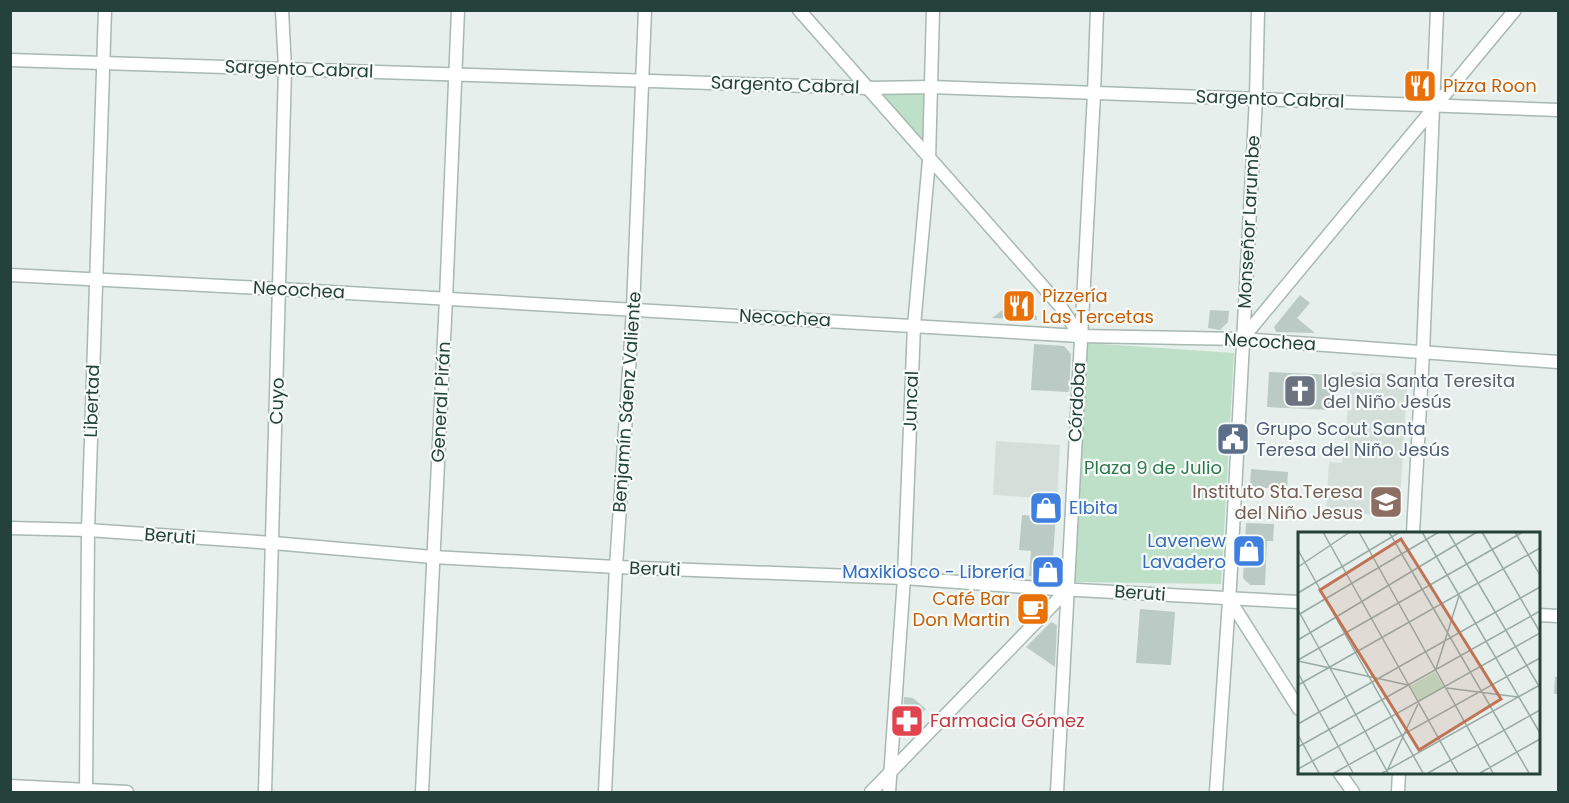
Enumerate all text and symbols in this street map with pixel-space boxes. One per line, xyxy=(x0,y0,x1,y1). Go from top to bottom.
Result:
street label: Sargento Cabral xyxy=(224,53,374,84)
restaurant icon: Pizza Roon xyxy=(1402,68,1438,104)
street label: Sargento Cabral xyxy=(710,69,860,100)
place label: Pizza Roon xyxy=(1443,73,1537,98)
street label: Sargento Cabral xyxy=(1195,83,1345,114)
street label: Monseñor Larumbe xyxy=(1231,135,1266,309)
street label: Necochea xyxy=(252,275,346,304)
place label: Pizzería Las Tercetas xyxy=(1042,283,1154,329)
restaurant icon: Pizzería Las Tercetas xyxy=(1001,288,1037,324)
street label: Benjamín Sáenz Valiente xyxy=(606,291,647,513)
street label: Necochea xyxy=(738,303,832,332)
street label: Necochea xyxy=(1223,327,1317,356)
street label: General Pirán xyxy=(425,341,456,463)
street label: Córdoba xyxy=(1062,361,1091,443)
street label: Libertad xyxy=(78,364,105,438)
place label: Iglesia Santa Teresita del Niño Jesús xyxy=(1323,368,1515,414)
street label: Juncal xyxy=(897,371,924,431)
church icon: Iglesia Santa Teresita del Niño Jesús xyxy=(1282,373,1318,409)
street label: Cuyo xyxy=(263,377,290,425)
place label: Grupo Scout Santa Teresa del Niño Jesús xyxy=(1256,416,1450,462)
public building icon: Grupo Scout Santa Teresa del Niño Jesús xyxy=(1215,421,1251,457)
park label: Plaza 9 de Julio xyxy=(1084,455,1222,480)
place label: Instituto Sta.Teresa del Niño Jesus xyxy=(1192,479,1363,525)
school or university icon: Instituto Sta.Teresa del Niño Jesus xyxy=(1368,484,1404,520)
shop icon: Elbita xyxy=(1028,490,1064,526)
place label: Elbita xyxy=(1069,495,1118,520)
street label: Beruti xyxy=(144,521,197,550)
place label: Lavenew Lavadero xyxy=(1142,528,1226,574)
inset map xyxy=(1298,532,1539,773)
shop icon: Lavenew Lavadero xyxy=(1231,533,1267,569)
shop icon: Maxikiosco - Librería xyxy=(1030,554,1066,590)
street label: Beruti xyxy=(629,555,681,582)
place label: Maxikiosco - Librería xyxy=(842,559,1025,584)
street label: Beruti xyxy=(1114,578,1167,607)
place label: Café Bar Don Martin xyxy=(913,586,1010,632)
cafe icon: Café Bar Don Martin xyxy=(1015,591,1051,627)
pharmacy icon: Farmacia Gómez xyxy=(889,703,925,739)
place label: Farmacia Gómez xyxy=(930,708,1084,733)

